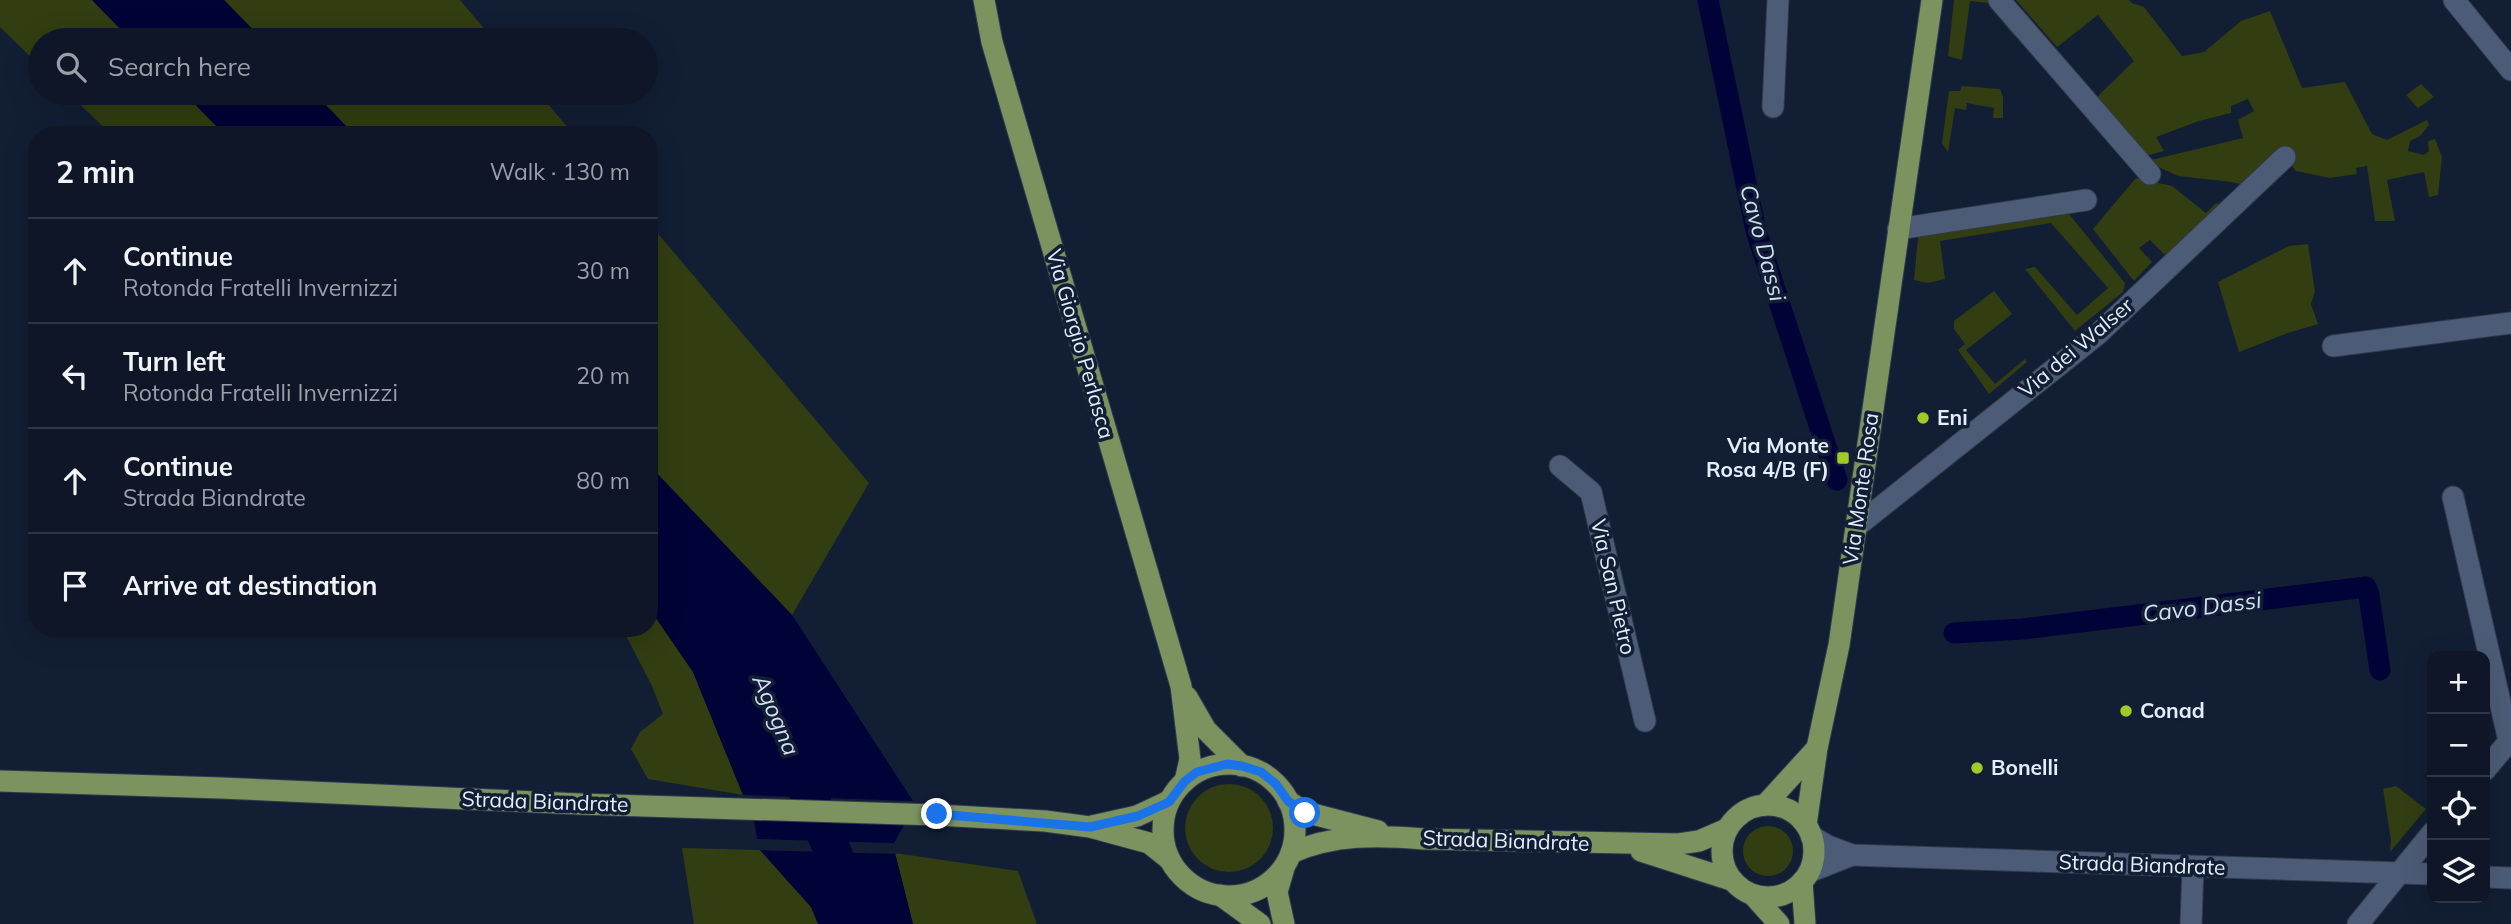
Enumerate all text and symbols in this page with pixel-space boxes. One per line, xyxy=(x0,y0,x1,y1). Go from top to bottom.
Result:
search box xyxy=(28,28,658,105)
icon: search xyxy=(52,48,90,86)
text: Search here xyxy=(108,50,251,83)
text: 2 min xyxy=(56,153,135,191)
text: Walk · 130 m xyxy=(490,157,630,186)
water label: Cavo Dassi xyxy=(1734,181,1793,305)
text: Continue xyxy=(123,240,233,273)
street label: Via Giorgio Perlasca xyxy=(1041,246,1120,441)
icon: ahead xyxy=(56,252,94,290)
text: 30 m xyxy=(576,256,630,285)
text: Rotonda Fratelli Invernizzi xyxy=(123,273,398,302)
street label: Via dei Walser xyxy=(2013,292,2138,403)
text: Turn left xyxy=(123,345,225,378)
icon: left xyxy=(56,357,94,395)
text: 20 m xyxy=(576,361,630,390)
text: Rotonda Fratelli Invernizzi xyxy=(123,378,398,407)
place label: Eni xyxy=(1937,404,1968,430)
marker: Eni xyxy=(1915,410,1931,426)
street label: Via Monte Rosa xyxy=(1836,411,1884,567)
place label: Via Monte Rosa 4/B (F) xyxy=(1706,432,1829,482)
text: Continue xyxy=(123,450,233,483)
marker: Via Monte Rosa 4/B (F) xyxy=(1835,450,1851,466)
icon: ahead xyxy=(56,462,94,500)
text: 80 m xyxy=(576,466,630,495)
text: Strada Biandrate xyxy=(123,483,306,512)
street label: Via San Pietro xyxy=(1586,517,1642,657)
icon: arrive xyxy=(56,567,94,605)
text: Arrive at destination xyxy=(123,569,378,602)
water label: Cavo Dassi xyxy=(2141,585,2264,628)
map controls xyxy=(2427,651,2490,903)
button: + xyxy=(2427,651,2490,714)
water label: Agogna xyxy=(746,669,806,760)
place label: Conad xyxy=(2140,697,2205,723)
marker: Conad xyxy=(2118,703,2134,719)
button: − xyxy=(2427,714,2490,777)
place label: Bonelli xyxy=(1991,754,2059,780)
marker: Bonelli xyxy=(1969,760,1985,776)
button: locate xyxy=(2427,777,2490,840)
street label: Strada Biandrate xyxy=(461,785,629,817)
route start xyxy=(1289,797,1320,828)
route end xyxy=(921,798,952,829)
street label: Strada Biandrate xyxy=(1422,824,1590,856)
button: layers xyxy=(2427,840,2490,903)
street label: Strada Biandrate xyxy=(2058,848,2226,880)

